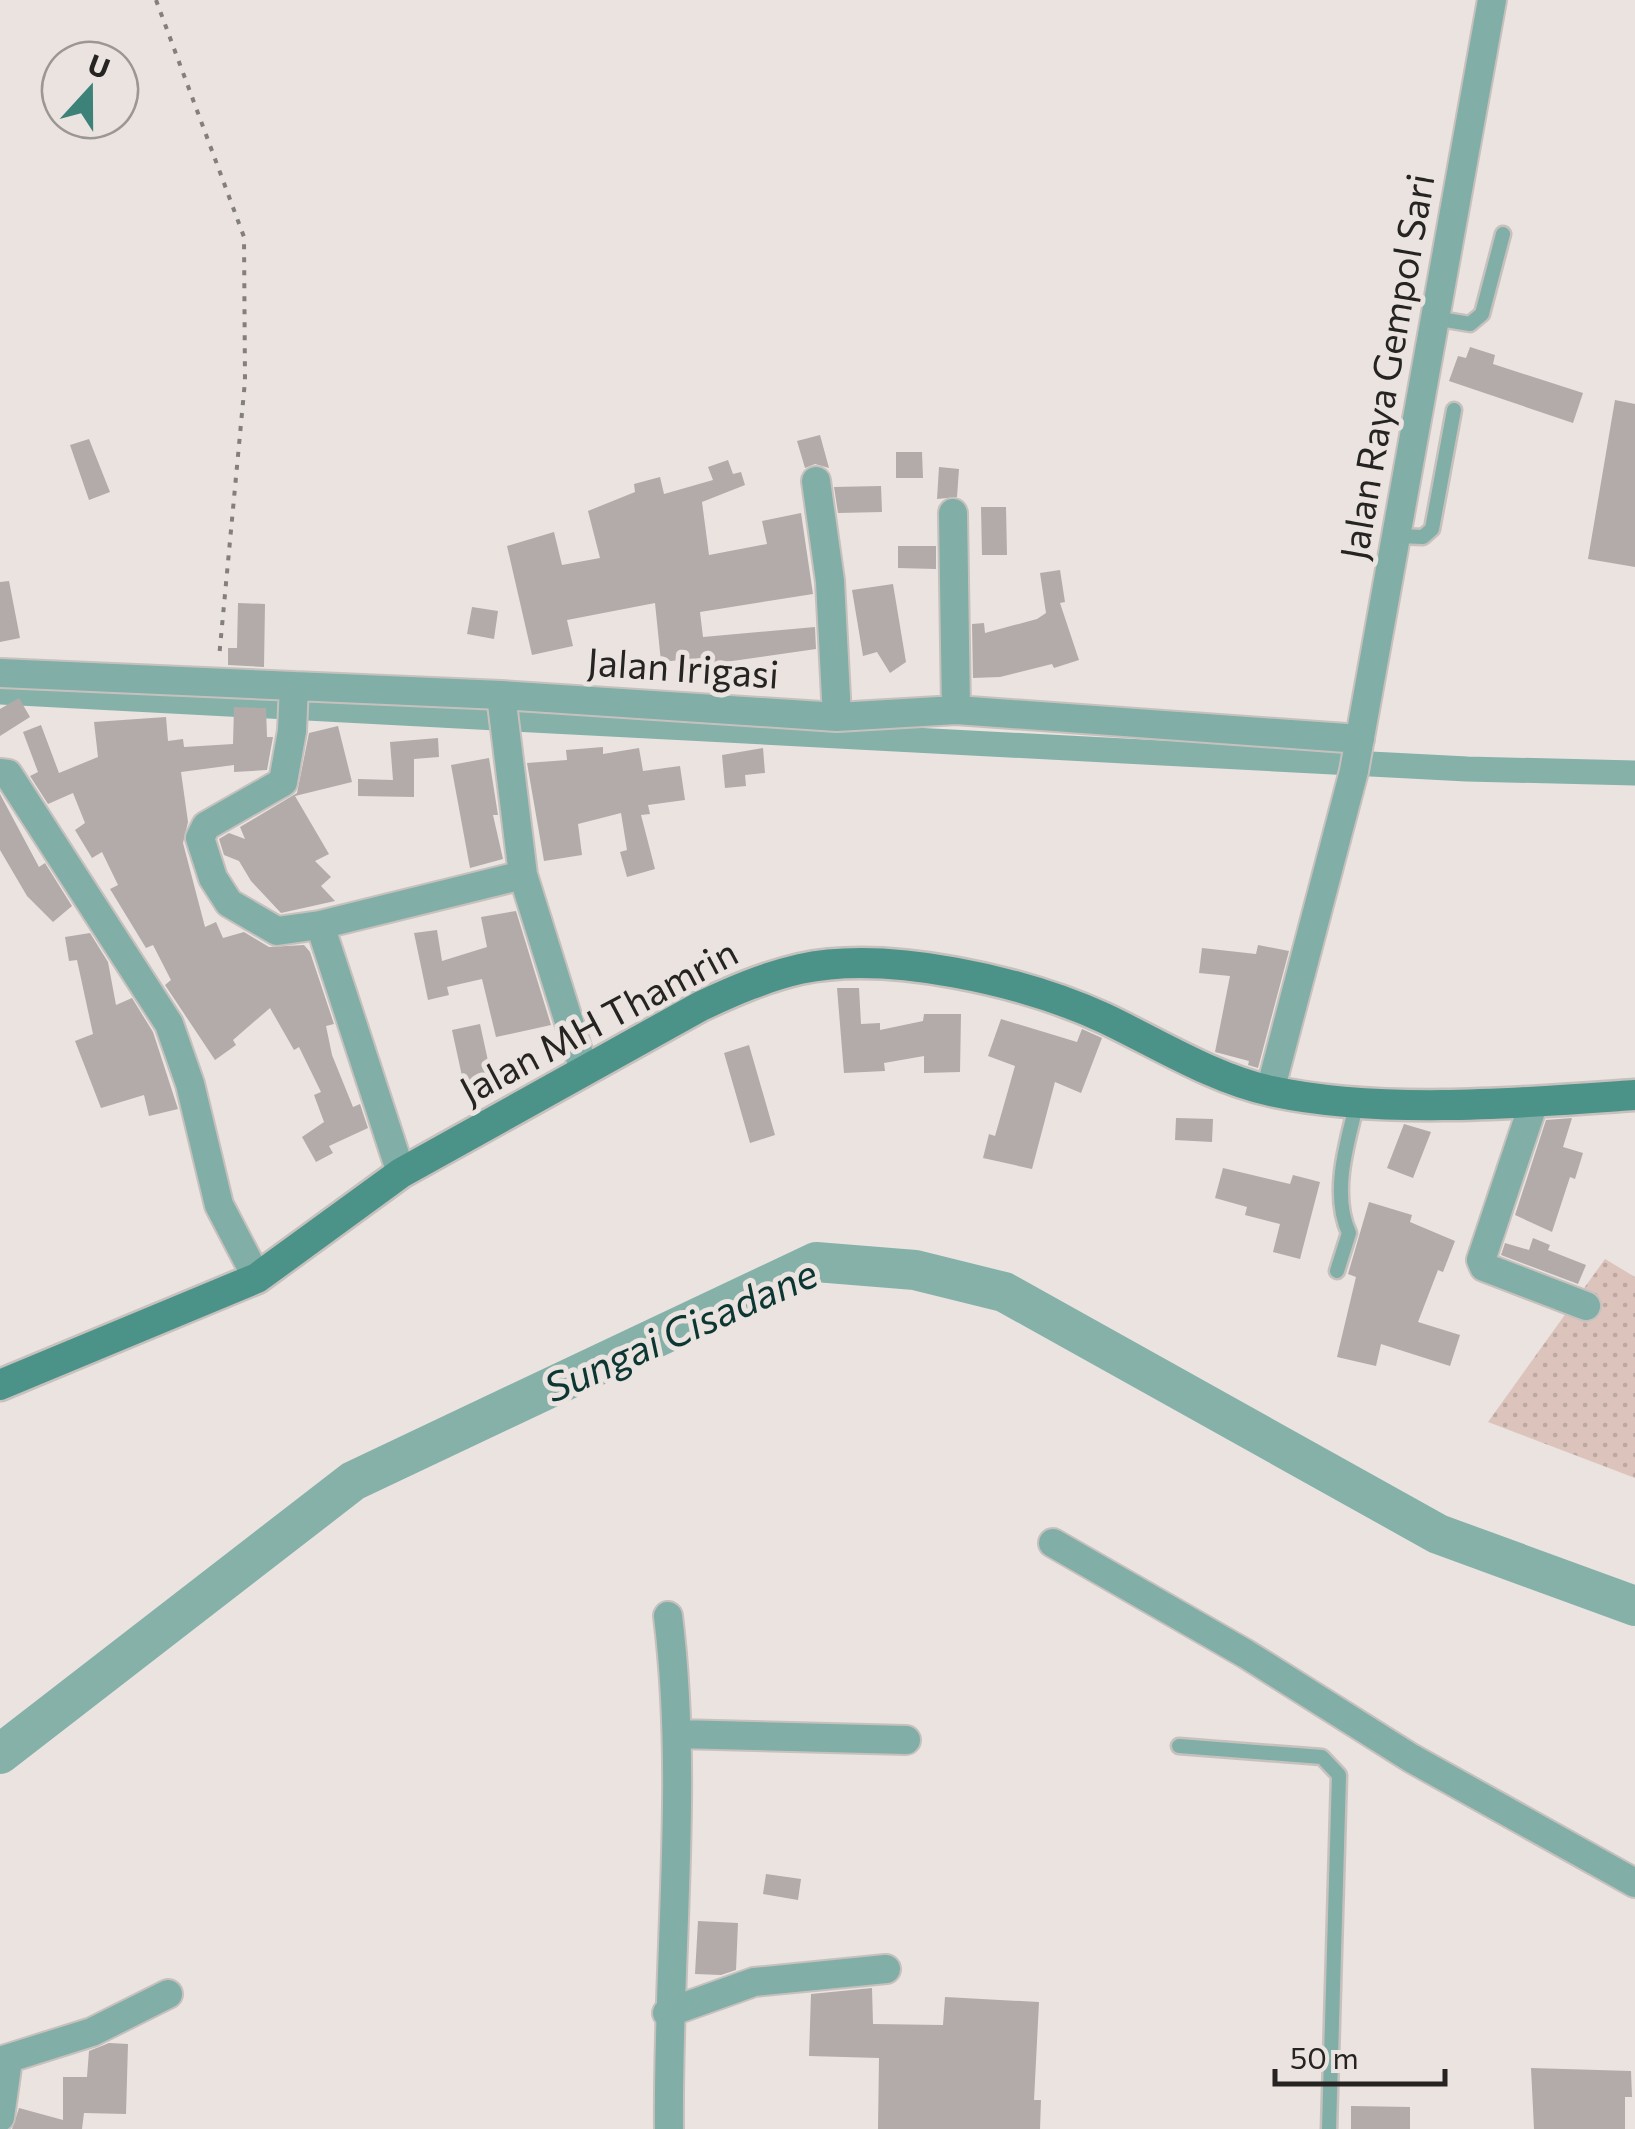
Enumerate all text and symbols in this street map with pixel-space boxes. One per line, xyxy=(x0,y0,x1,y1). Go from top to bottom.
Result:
north arrow xyxy=(40,40,140,140)
text: U xyxy=(84,46,115,85)
street label: Jalan Raya Gempol Sari xyxy=(1328,170,1443,563)
street label: Jalan Irigasi xyxy=(586,636,781,697)
street label: Jalan MH Thamrin xyxy=(451,927,745,1113)
water label: Sungai Cisadane xyxy=(536,1247,824,1411)
scale bar xyxy=(1275,2024,1445,2086)
text: 50 m xyxy=(1290,2038,1359,2075)

